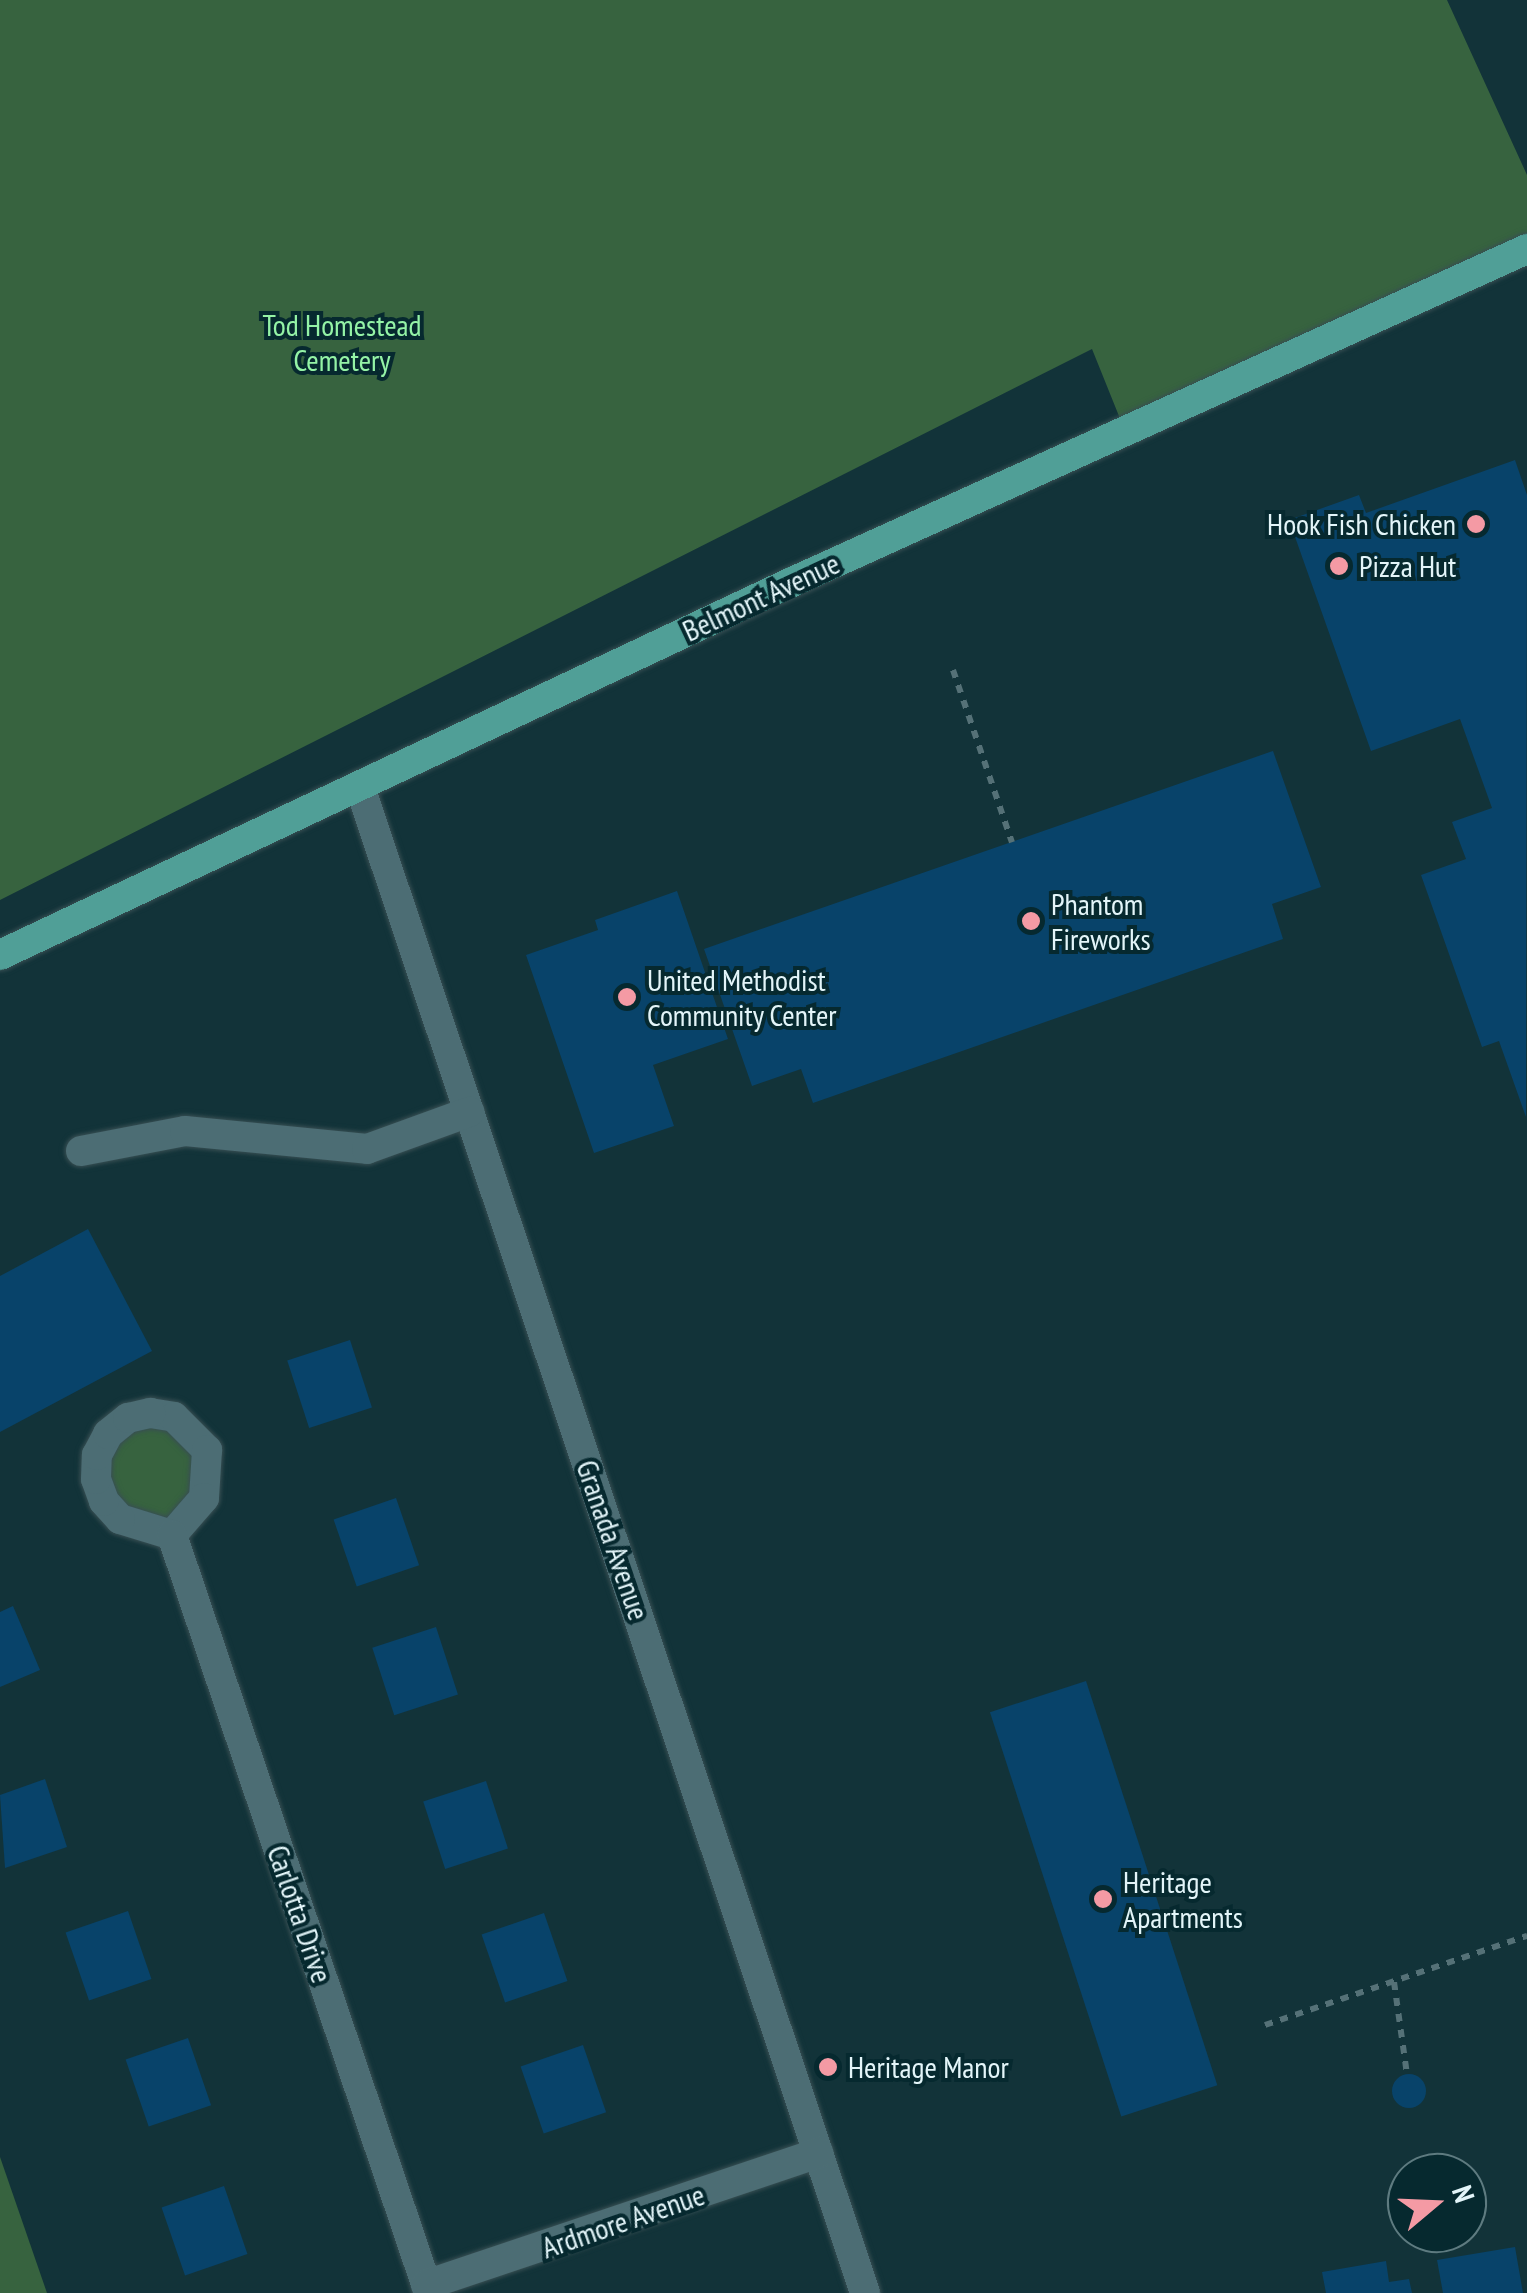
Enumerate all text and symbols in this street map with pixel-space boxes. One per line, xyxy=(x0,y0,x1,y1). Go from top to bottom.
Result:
park label: Tod Homestead Cemetery xyxy=(262,307,422,378)
place label: Hook Fish Chicken xyxy=(1266,506,1456,542)
marker: Hook Fish Chicken xyxy=(1465,513,1487,535)
street label: Belmont Avenue xyxy=(677,545,845,649)
place label: Pizza Hut xyxy=(1359,548,1456,584)
marker: Pizza Hut xyxy=(1328,555,1350,577)
place label: Phantom Fireworks xyxy=(1051,886,1151,956)
marker: Phantom Fireworks xyxy=(1020,910,1042,932)
place label: United Methodist Community Center xyxy=(647,962,837,1032)
marker: United Methodist Community Center xyxy=(616,986,638,1008)
street label: Granada Avenue xyxy=(569,1455,657,1625)
street label: Carlotta Drive xyxy=(260,1841,340,1987)
place label: Heritage Apartments xyxy=(1123,1864,1243,1934)
marker: Heritage Apartments xyxy=(1092,1888,1114,1910)
place label: Heritage Manor xyxy=(848,2049,1009,2085)
marker: Heritage Manor xyxy=(817,2056,839,2078)
north arrow xyxy=(1387,2153,1487,2253)
street label: Ardmore Avenue xyxy=(536,2176,710,2266)
text: N xyxy=(1444,2181,1484,2207)

